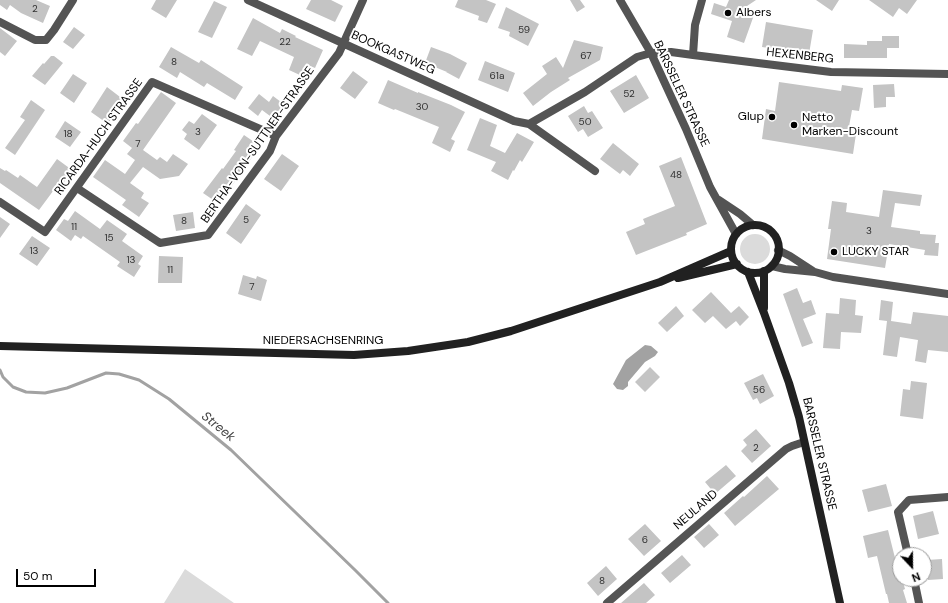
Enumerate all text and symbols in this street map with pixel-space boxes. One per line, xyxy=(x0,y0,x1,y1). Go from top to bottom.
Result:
house number: 2 xyxy=(32,3,38,15)
place label: Albers xyxy=(736,6,771,20)
marker: Albers xyxy=(723,8,733,18)
house number: 59 xyxy=(518,24,530,36)
street label: BOOKGASTWEG xyxy=(349,28,437,78)
house number: 22 xyxy=(279,36,291,48)
street label: BARSSELER STRASSE xyxy=(650,39,712,149)
street label: HEXENBERG xyxy=(766,45,834,67)
house number: 67 xyxy=(580,50,592,62)
house number: 8 xyxy=(171,56,177,68)
street label: BERTHA-VON-SUTTNER-STRASSE xyxy=(198,64,318,226)
house number: 61a xyxy=(490,70,504,82)
street label: RICARDA-HUCH STRASSE xyxy=(52,76,146,198)
house number: 52 xyxy=(623,88,635,100)
house number: 30 xyxy=(416,101,428,113)
place label: Glup xyxy=(738,110,764,124)
place label: Netto Marken-Discount xyxy=(802,111,898,139)
marker: Glup xyxy=(767,112,777,122)
house number: 50 xyxy=(579,116,591,128)
marker: Netto Marken-Discount xyxy=(789,120,799,130)
house number: 3 xyxy=(195,126,201,138)
house number: 18 xyxy=(63,128,73,140)
house number: 7 xyxy=(135,138,141,150)
house number: 48 xyxy=(670,169,682,181)
house number: 5 xyxy=(243,214,249,226)
house number: 8 xyxy=(181,215,187,227)
house number: 11 xyxy=(71,221,77,233)
house number: 3 xyxy=(866,225,872,237)
house number: 15 xyxy=(104,232,114,244)
house number: 13 xyxy=(29,245,39,257)
place label: LUCKY STAR xyxy=(842,245,909,259)
marker: LUCKY STAR xyxy=(829,247,839,257)
house number: 13 xyxy=(126,254,136,266)
house number: 11 xyxy=(167,264,173,276)
house number: 7 xyxy=(249,281,255,293)
street label: NIEDERSACHSENRING xyxy=(263,334,383,348)
house number: 56 xyxy=(753,384,765,396)
street label: BARSSELER STRASSE xyxy=(799,396,839,512)
water label: Streek xyxy=(198,409,238,445)
house number: 2 xyxy=(753,442,759,454)
street label: NEULAND xyxy=(671,487,721,533)
house number: 6 xyxy=(642,534,648,546)
north arrow xyxy=(892,547,932,587)
scale bar xyxy=(18,561,98,587)
text: 50 m xyxy=(23,568,52,584)
text: N xyxy=(910,569,922,585)
house number: 8 xyxy=(599,575,605,587)

